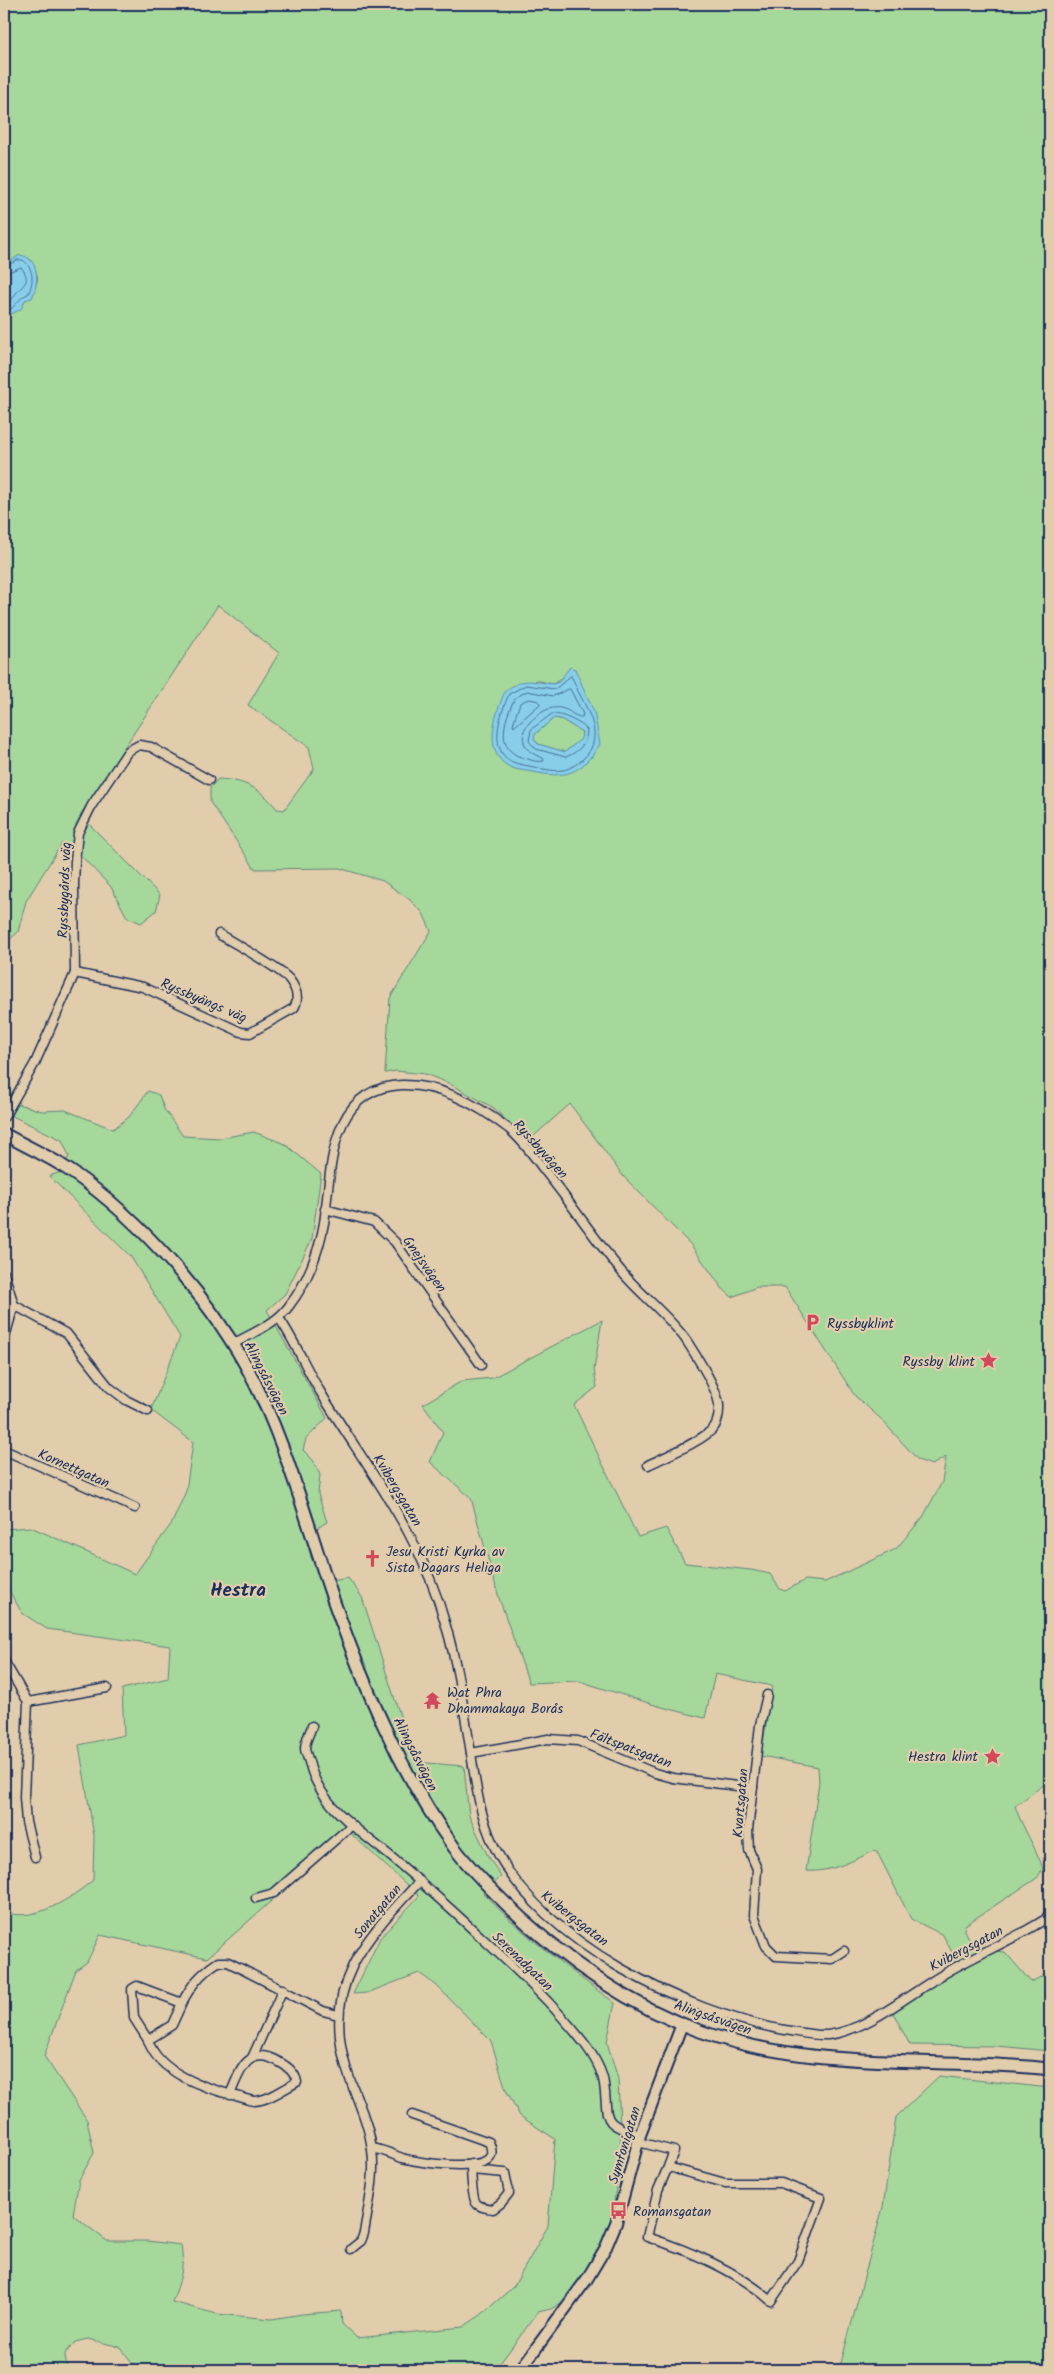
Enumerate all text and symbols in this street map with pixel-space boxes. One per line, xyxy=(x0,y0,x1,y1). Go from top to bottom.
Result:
street label: Ryssbygårds väg xyxy=(52,842,78,938)
street label: Ryssbyängs väg xyxy=(157,973,250,1029)
street label: Ryssbyvägen xyxy=(507,1115,573,1184)
street label: Gnejsvägen xyxy=(397,1232,452,1297)
parking icon: Ryssbyklint xyxy=(803,1313,823,1333)
place label: Ryssbyklint xyxy=(827,1313,894,1335)
street label: Alingsåsvägen xyxy=(238,1337,294,1419)
place label: Ryssby klint xyxy=(903,1351,976,1373)
place icon: Ryssby klint xyxy=(979,1351,999,1371)
street label: Kornettgatan xyxy=(34,1443,113,1495)
street label: Kvibergsgatan xyxy=(367,1450,427,1531)
place label: Jesu Kristi Kyrka av Sista Dagars Heliga xyxy=(386,1541,505,1579)
church icon: Jesu Kristi Kyrka av Sista Dagars Heliga xyxy=(362,1549,382,1569)
district label: Hestra xyxy=(210,1576,266,1606)
place label: Wat Phra Dhammakaya Borås xyxy=(447,1682,563,1720)
temple icon: Wat Phra Dhammakaya Borås xyxy=(423,1690,443,1710)
street label: Alingsåsvägen xyxy=(387,1713,443,1795)
street label: Fältspatsgatan xyxy=(587,1723,675,1775)
place label: Hestra klint xyxy=(908,1746,979,1768)
place icon: Hestra klint xyxy=(982,1746,1002,1766)
street label: Kvartsgatan xyxy=(727,1768,755,1839)
street label: Sonatgatan xyxy=(348,1879,407,1944)
street label: Kvibergsgatan xyxy=(536,1885,613,1952)
street label: Kvibergsgatan xyxy=(926,1920,1007,1978)
street label: Serenadgatan xyxy=(486,1927,558,1997)
street label: Alingsåsvägen xyxy=(671,1994,754,2042)
street label: Symfonigatan xyxy=(603,2104,647,2187)
bus stop icon: Romansgatan xyxy=(609,2201,629,2221)
place label: Romansgatan xyxy=(633,2201,711,2223)

